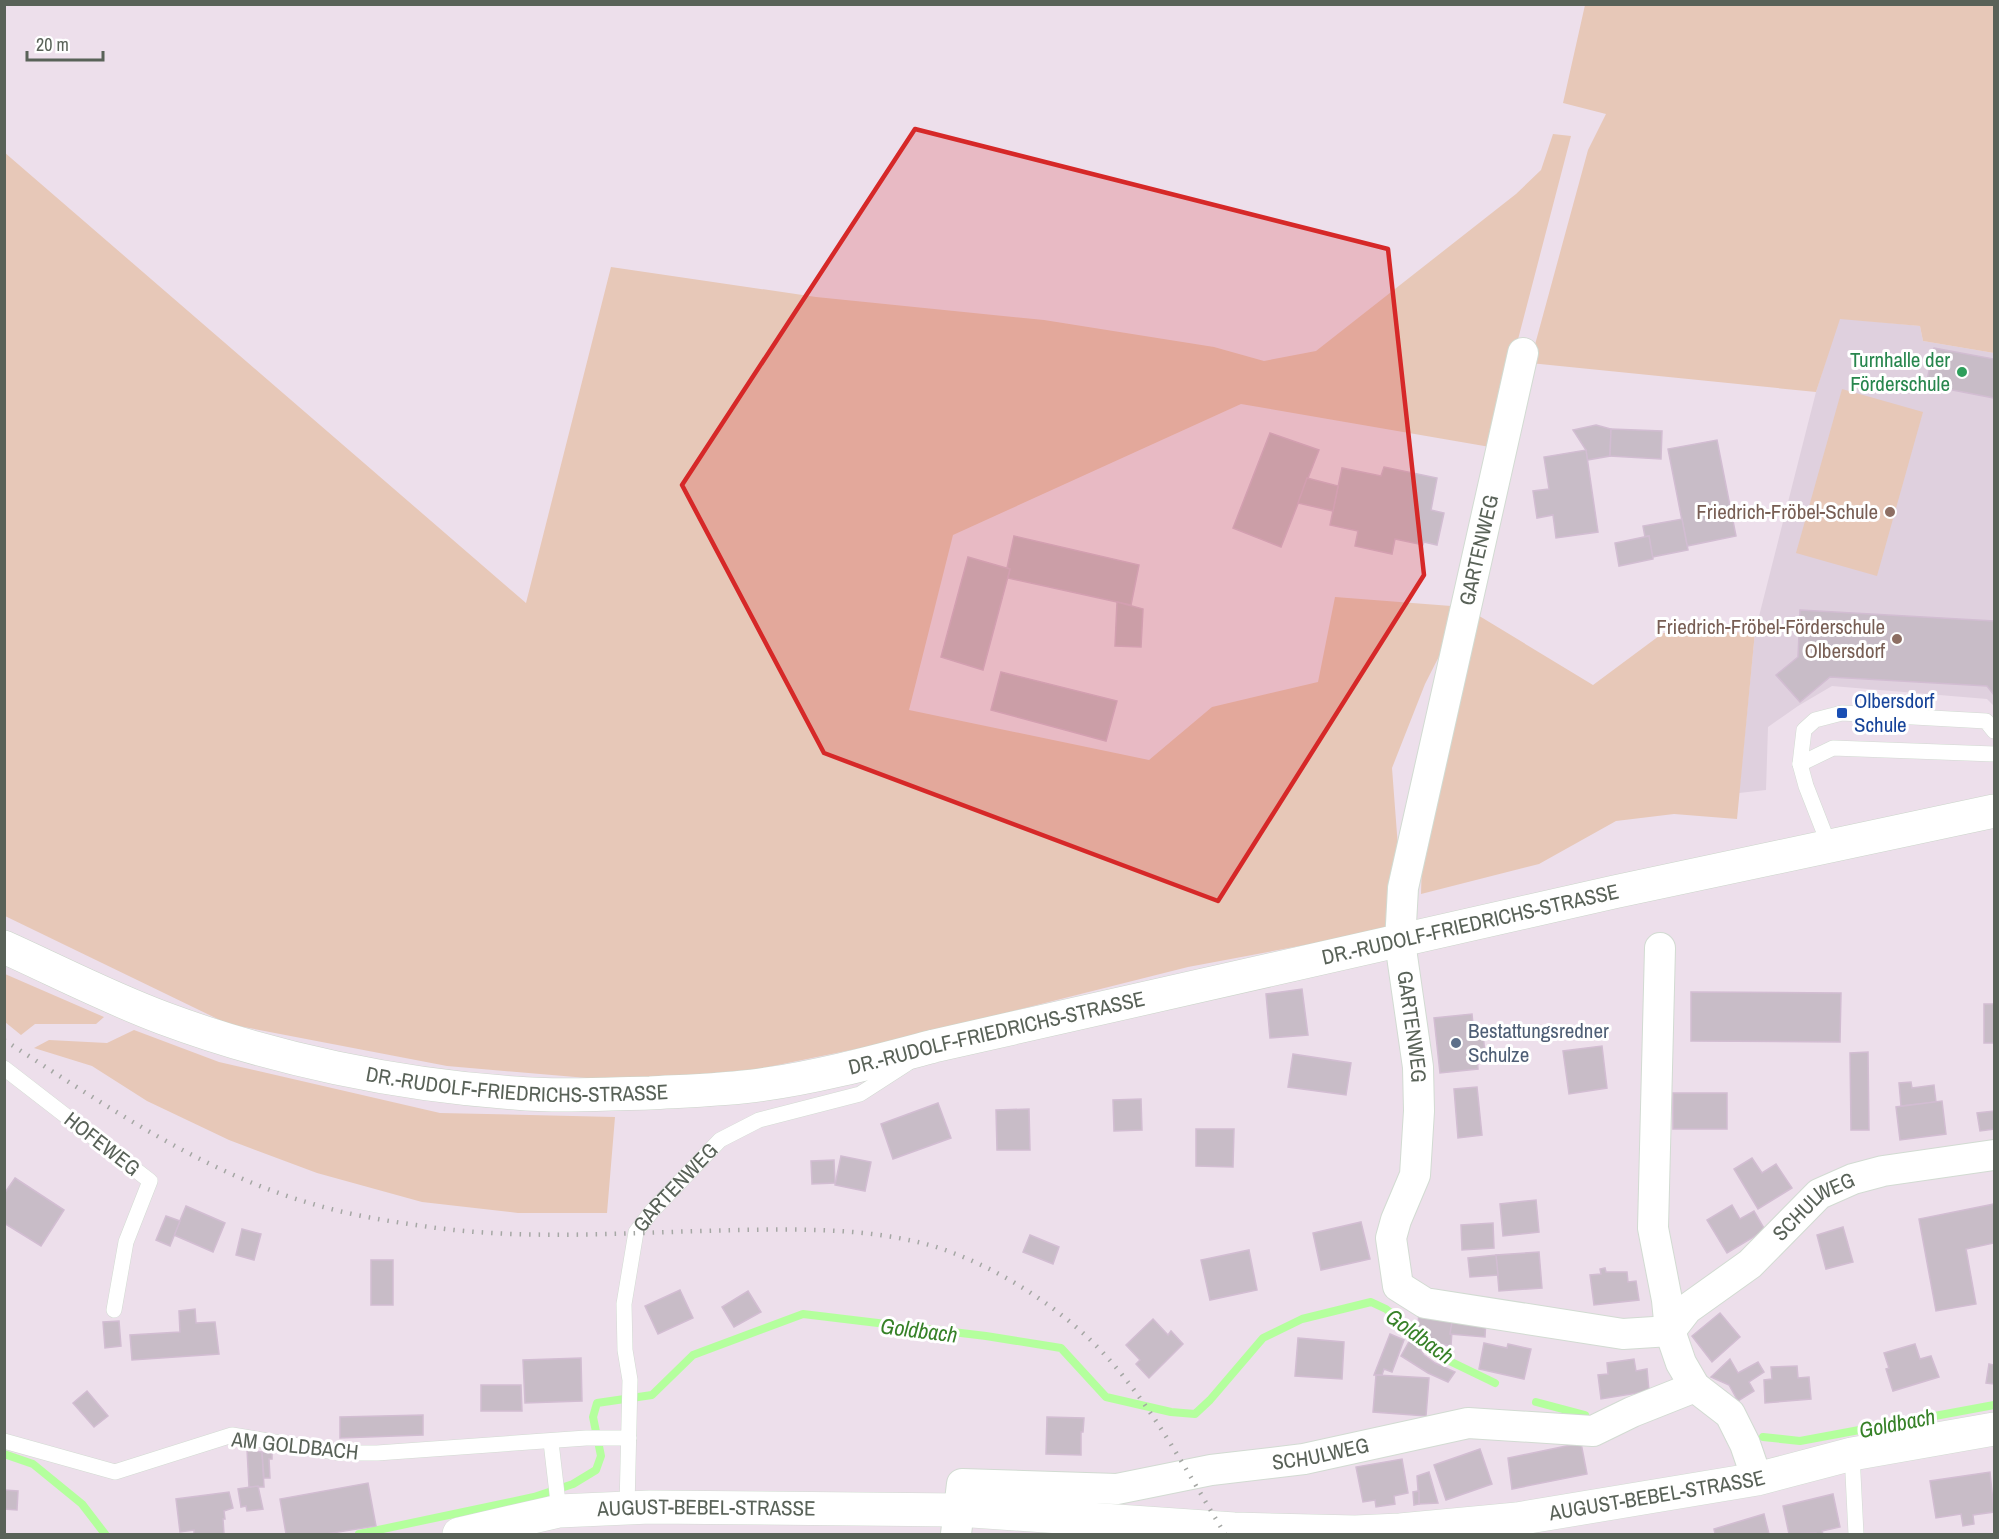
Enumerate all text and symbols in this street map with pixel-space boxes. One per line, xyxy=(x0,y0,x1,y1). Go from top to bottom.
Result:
scale bar xyxy=(27,24,104,62)
text: 20 m xyxy=(36,32,69,57)
place label: Turnhalle der Förderschule xyxy=(1850,345,1950,398)
marker: Turnhalle der Förderschule xyxy=(1955,365,1969,379)
street label: GARTENWEG xyxy=(1452,492,1505,608)
place label: Friedrich-Fröbel-Schule xyxy=(1696,497,1878,526)
marker: Friedrich-Fröbel-Schule xyxy=(1883,505,1897,519)
place label: Friedrich-Fröbel-Förderschule Olbersdorf xyxy=(1656,612,1885,665)
marker: Friedrich-Fröbel-Förderschule Olbersdorf xyxy=(1890,632,1904,646)
place label: Olbersdorf Schule xyxy=(1854,686,1935,739)
marker: Olbersdorf Schule xyxy=(1835,706,1849,720)
street label: DR.-RUDOLF-FRIEDRICHS-STRASSE xyxy=(1319,876,1621,972)
street label: GARTENWEG xyxy=(1390,969,1433,1083)
street label: DR.-RUDOLF-FRIEDRICHS-STRASSE xyxy=(845,984,1147,1081)
place label: Bestattungsredner Schulze xyxy=(1468,1016,1609,1069)
marker: Bestattungsredner Schulze xyxy=(1449,1036,1463,1050)
street label: DR.-RUDOLF-FRIEDRICHS-STRASSE xyxy=(364,1059,669,1109)
street label: HOFEWEG xyxy=(58,1105,146,1182)
street label: GARTENWEG xyxy=(626,1136,724,1238)
street label: SCHULWEG xyxy=(1766,1165,1859,1247)
water label: Goldbach xyxy=(1380,1301,1460,1371)
water label: Goldbach xyxy=(879,1310,959,1350)
water label: Goldbach xyxy=(1856,1401,1938,1445)
street label: AM GOLDBACH xyxy=(229,1424,360,1467)
street label: SCHULWEG xyxy=(1270,1430,1372,1477)
street label: AUGUST-BEBEL-STRASSE xyxy=(1546,1462,1768,1528)
street label: AUGUST-BEBEL-STRASSE xyxy=(596,1492,816,1523)

